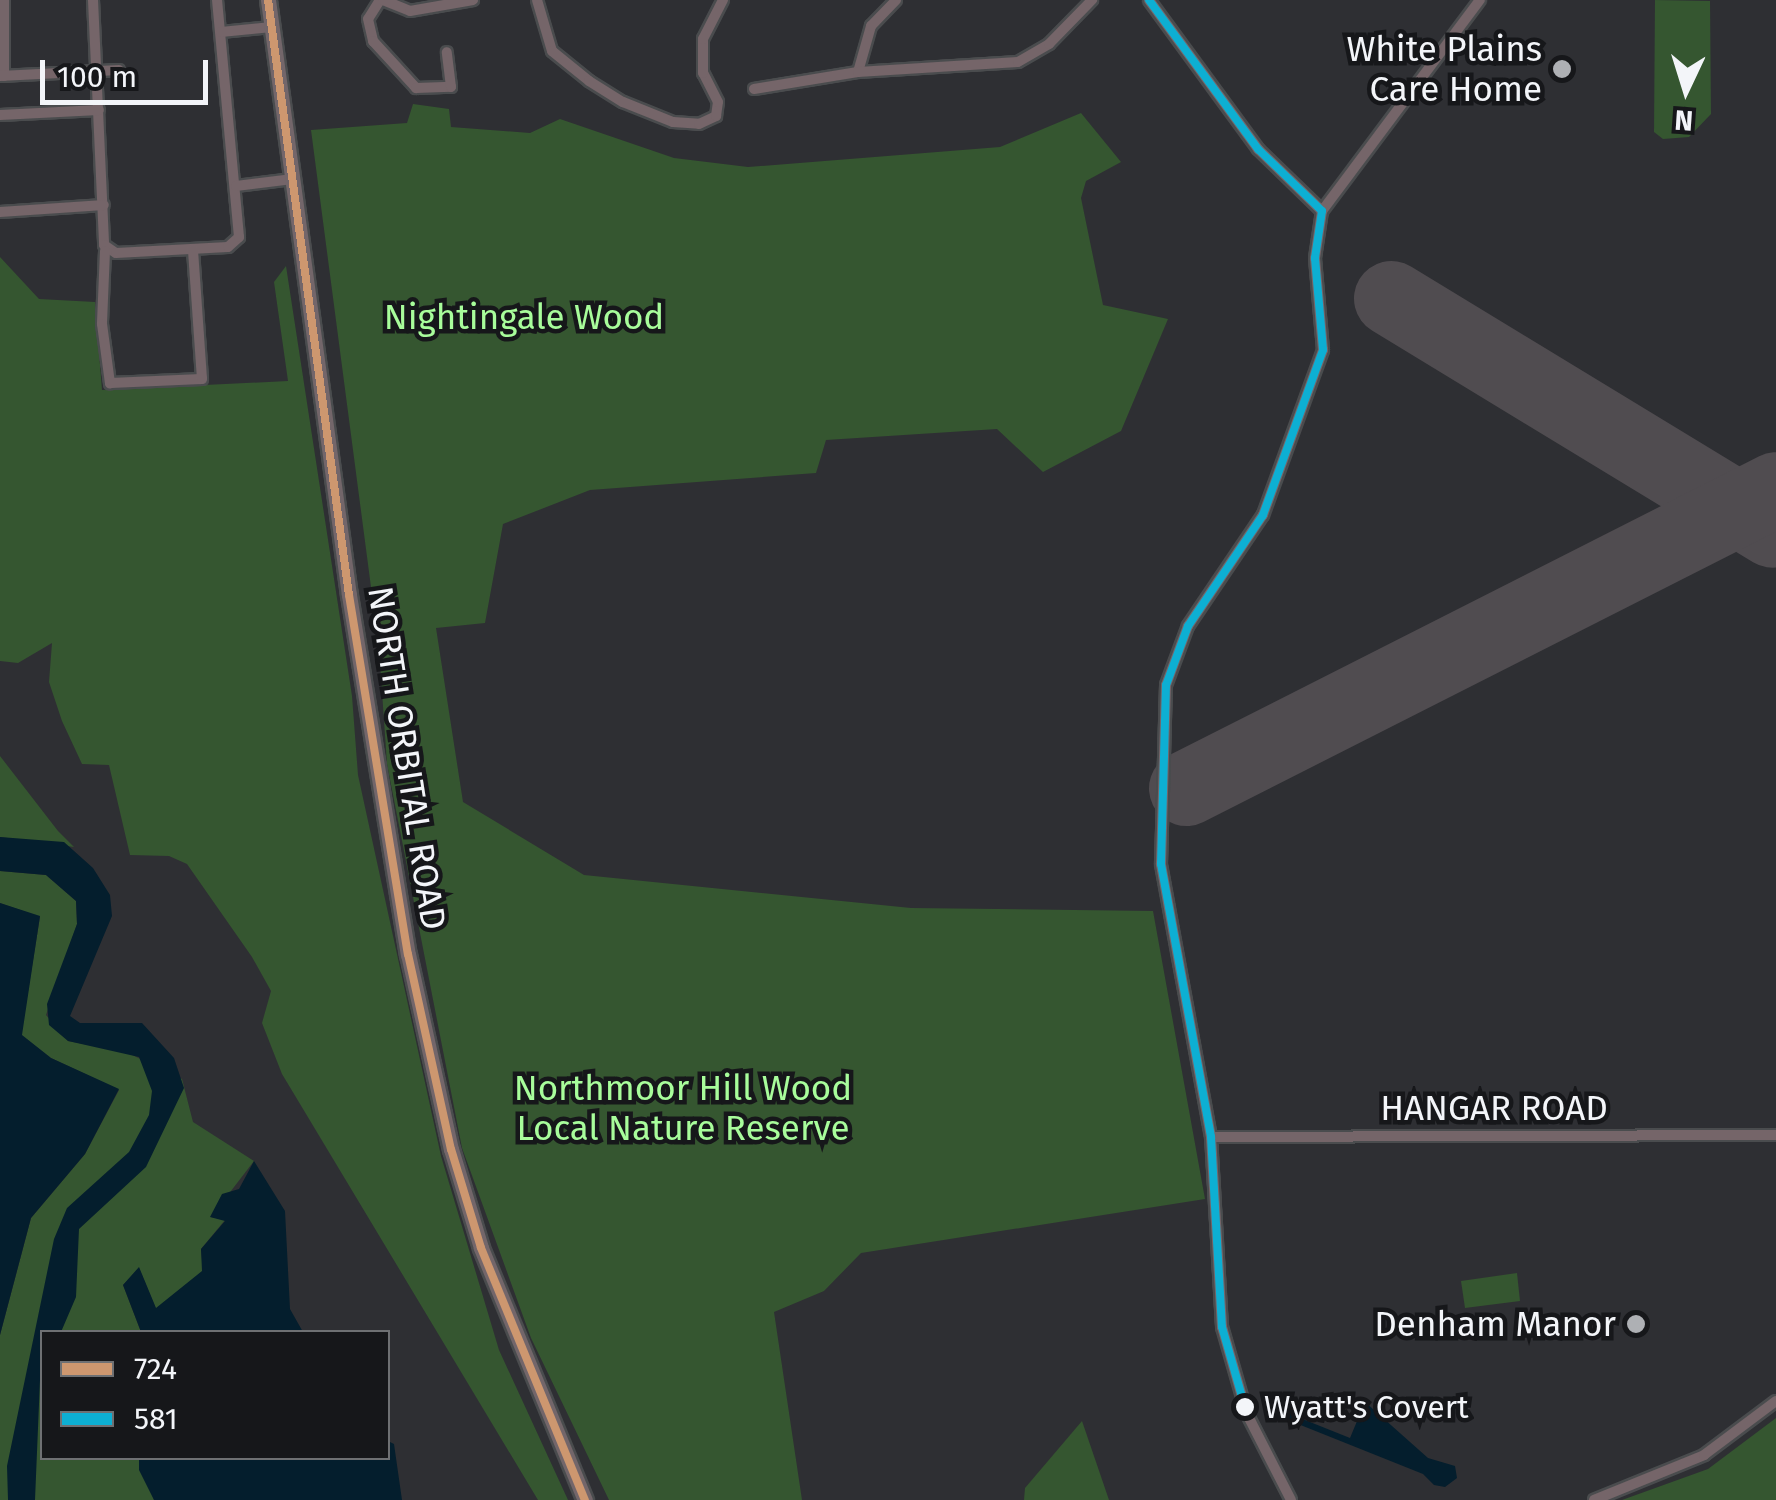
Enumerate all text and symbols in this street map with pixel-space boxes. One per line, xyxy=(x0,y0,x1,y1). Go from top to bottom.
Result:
place label: White Plains Care Home xyxy=(1346,28,1542,110)
scale bar xyxy=(45,40,212,102)
north arrow xyxy=(1636,40,1736,140)
marker: White Plains Care Home xyxy=(1551,58,1573,80)
text: 100 m xyxy=(57,59,137,95)
text: N xyxy=(1673,103,1694,138)
park label: Nightingale Wood xyxy=(384,296,664,338)
street label: NORTH ORBITAL ROAD xyxy=(359,583,455,933)
park label: Northmoor Hill Wood Local Nature Reserve xyxy=(514,1067,852,1149)
street label: HANGAR ROAD xyxy=(1380,1087,1608,1129)
place label: Denham Manor xyxy=(1374,1303,1616,1345)
marker: Denham Manor xyxy=(1625,1313,1647,1335)
legend xyxy=(40,1330,390,1460)
text: 724 xyxy=(134,1351,177,1387)
place label: Wyatt's Covert xyxy=(1264,1388,1469,1426)
marker: Wyatt's Covert xyxy=(1235,1397,1255,1417)
text: 581 xyxy=(134,1401,178,1437)

